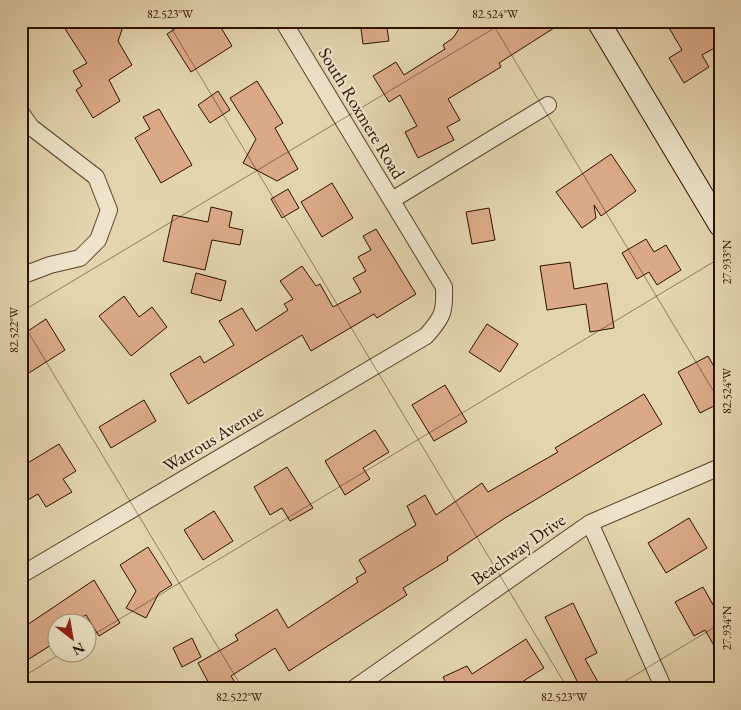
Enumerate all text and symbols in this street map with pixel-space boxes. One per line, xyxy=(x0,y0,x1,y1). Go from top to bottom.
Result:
text: 82.523°W xyxy=(147,6,194,22)
text: 82.524°W xyxy=(472,6,519,22)
street label: South Roxmere Road xyxy=(314,43,411,184)
text: 27.933°N xyxy=(719,239,735,284)
text: 82.522°W xyxy=(6,306,22,353)
text: 82.524°W xyxy=(719,367,735,414)
street label: Watrous Avenue xyxy=(159,399,267,477)
street label: Beachway Drive xyxy=(466,508,570,590)
text: 27.934°N xyxy=(719,605,735,650)
north arrow xyxy=(48,612,98,662)
text: N xyxy=(69,639,88,660)
text: 82.522°W xyxy=(216,689,263,705)
text: 82.523°W xyxy=(541,689,588,705)

